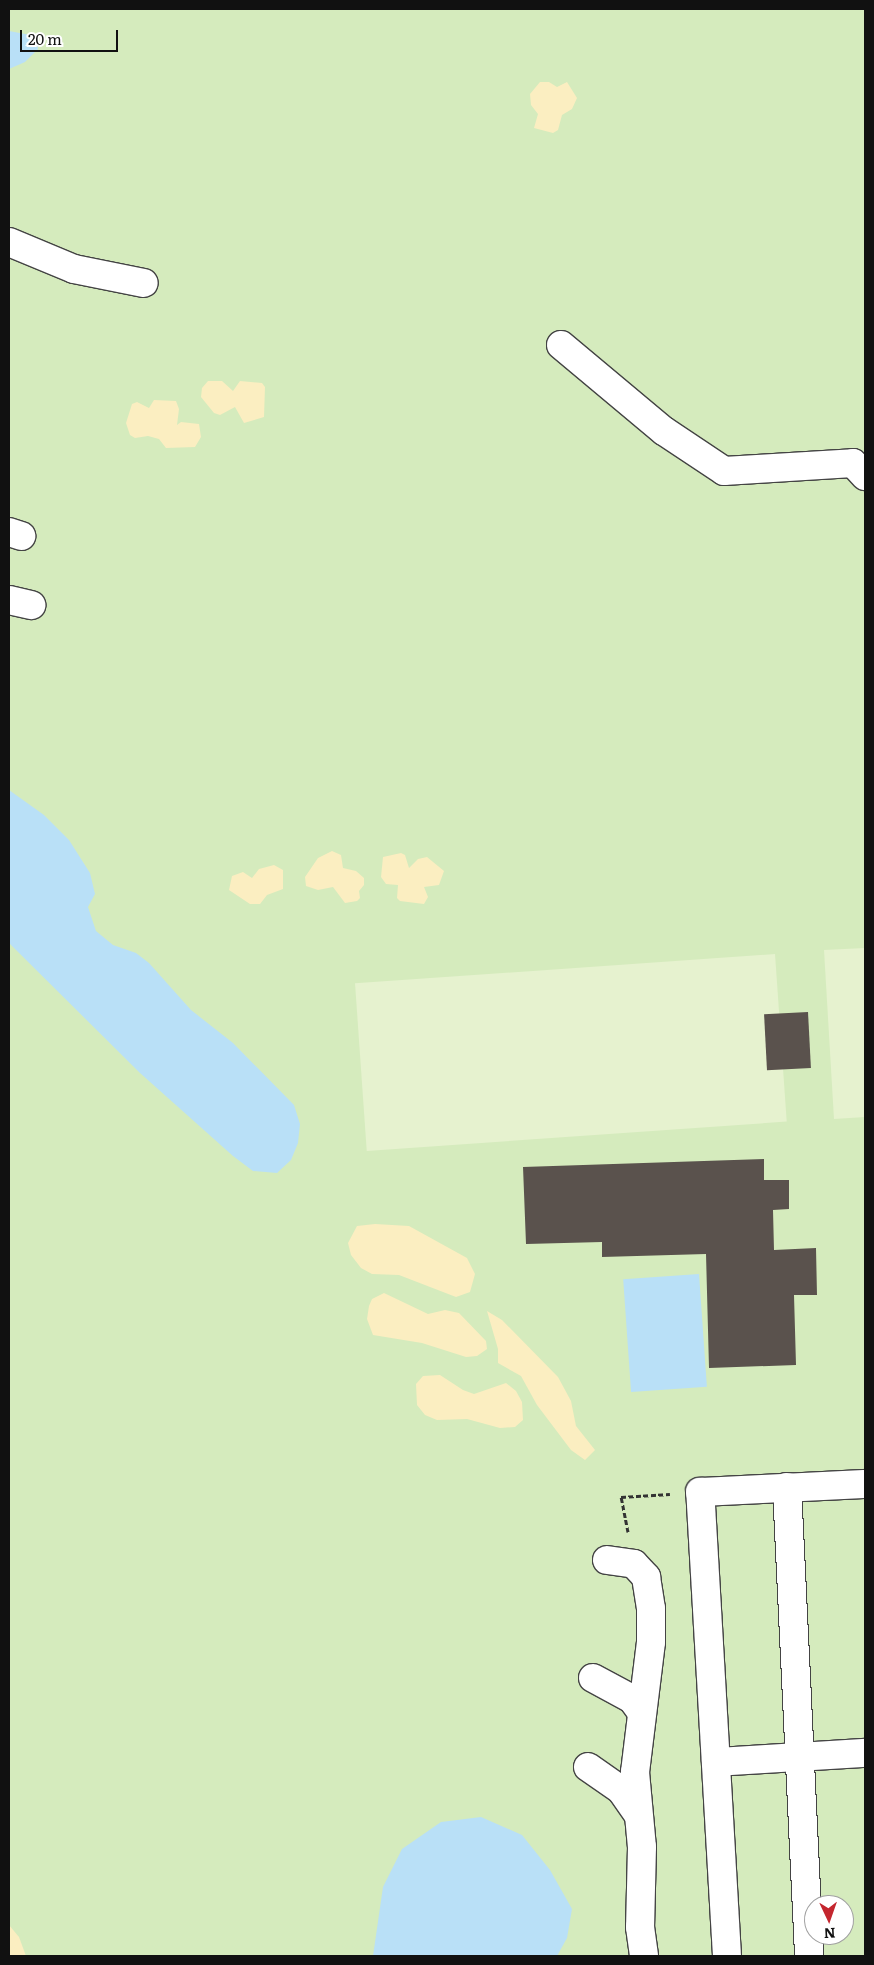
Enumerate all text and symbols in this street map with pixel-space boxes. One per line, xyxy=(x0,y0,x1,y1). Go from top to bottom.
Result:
scale bar xyxy=(22,20,120,52)
text: 20 m xyxy=(28,27,62,50)
north arrow xyxy=(804,1895,854,1945)
text: N xyxy=(823,1924,836,1944)

